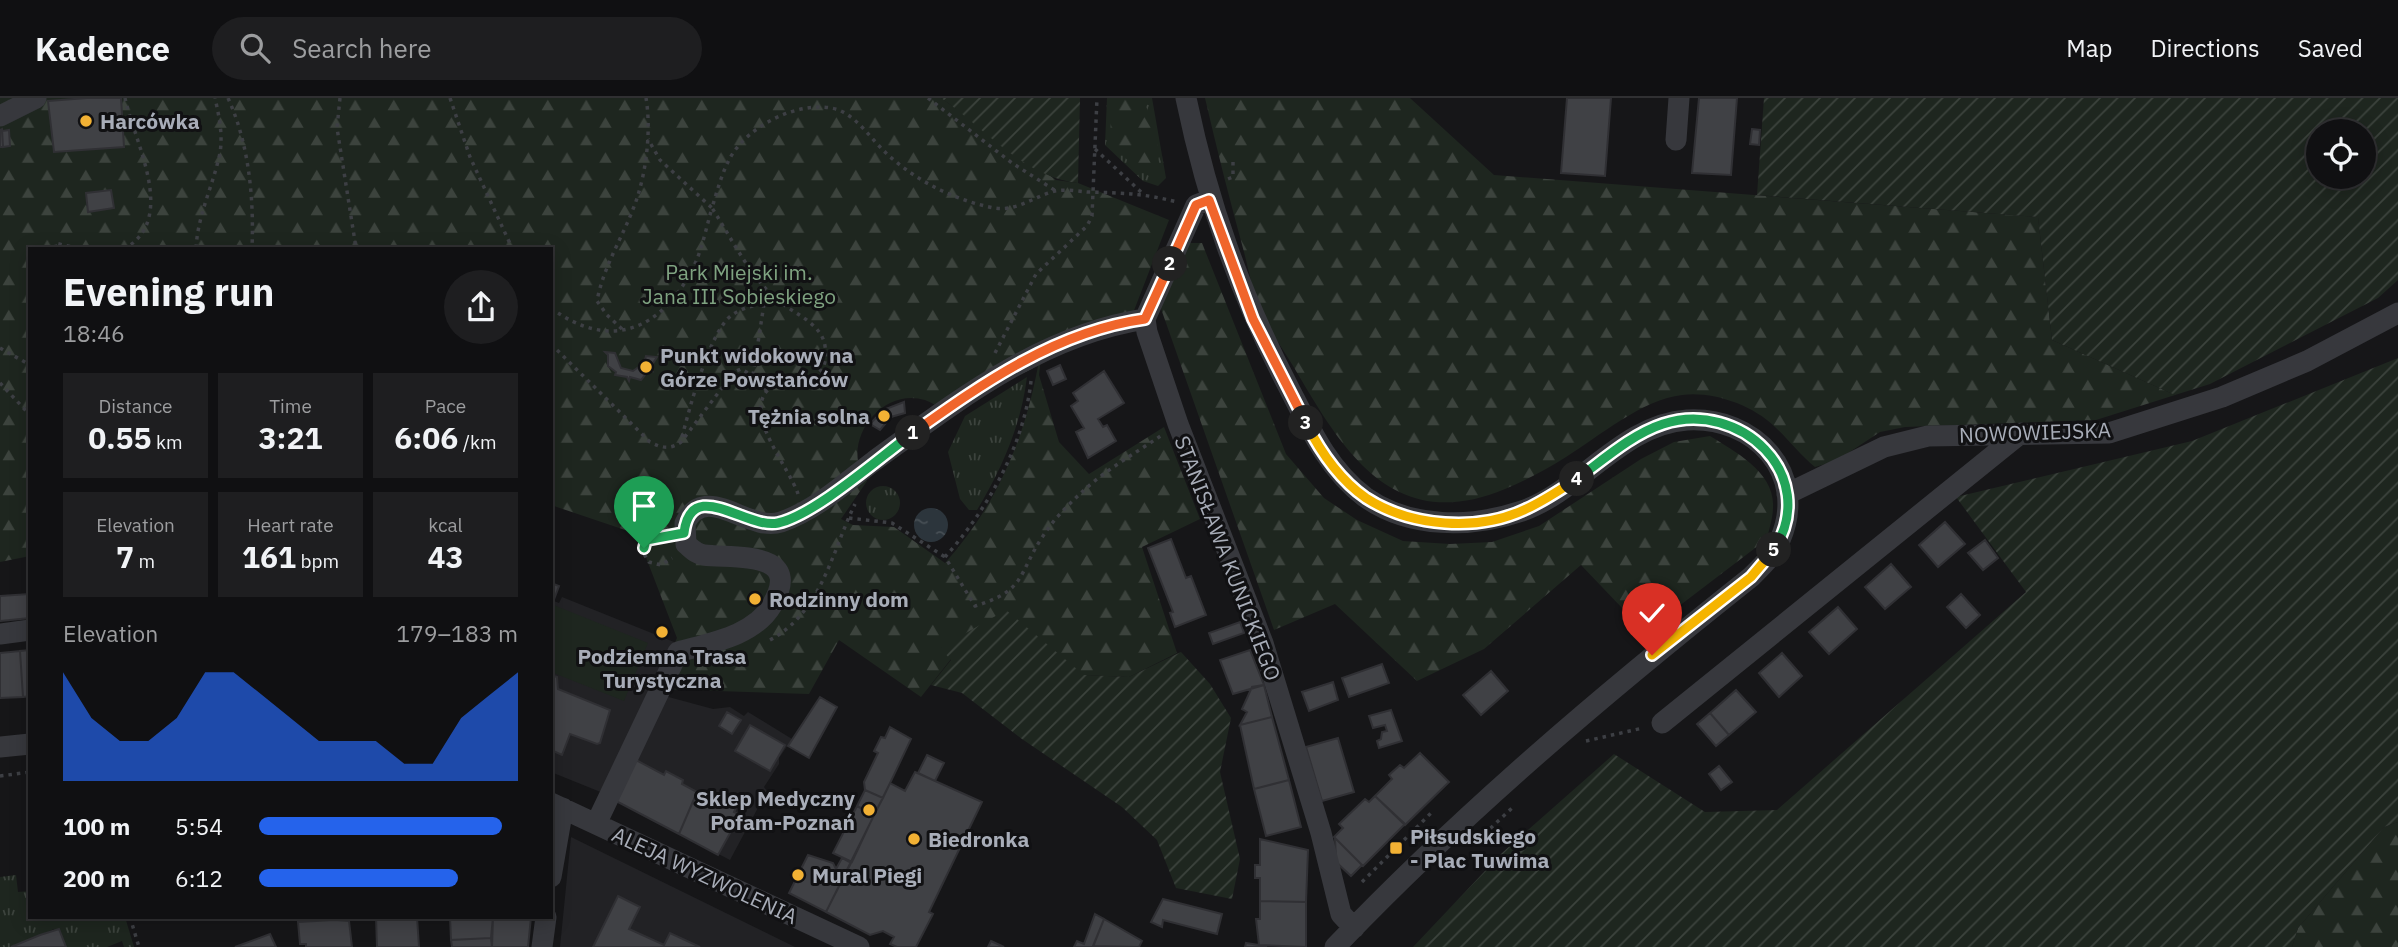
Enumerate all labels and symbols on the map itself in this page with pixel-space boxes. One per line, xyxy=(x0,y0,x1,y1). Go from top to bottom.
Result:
place label: Harcówka xyxy=(100,107,200,135)
marker: Harcówka xyxy=(78,113,94,129)
pin: 2 xyxy=(1152,246,1188,282)
park label: Park Miejski im. Jana III Sobieskiego xyxy=(642,258,836,310)
place label: Punkt widokowy na Górze Powstańców xyxy=(660,341,854,393)
marker: Punkt widokowy na Górze Powstańców xyxy=(638,359,654,375)
place label: Tężnia solna xyxy=(748,402,870,430)
pin: 3 xyxy=(1288,406,1324,440)
marker: Tężnia solna xyxy=(876,408,892,424)
street label: NOWOWIEJSKA xyxy=(1959,415,2111,449)
pin: 1 xyxy=(895,416,930,450)
street label: STANISŁAWA KUNICKIEGO xyxy=(1168,432,1288,684)
pin: 4 xyxy=(1560,462,1594,496)
pin xyxy=(614,476,674,548)
pin: 5 xyxy=(1756,532,1792,568)
pin xyxy=(1622,583,1682,655)
place label: Rodzinny dom xyxy=(769,585,909,613)
marker: Rodzinny dom xyxy=(747,591,763,607)
marker: Podziemna Trasa Turystyczna xyxy=(654,624,670,640)
place label: Podziemna Trasa Turystyczna xyxy=(578,642,746,694)
place label: Sklep Medyczny Pofam-Poznań xyxy=(696,784,856,836)
marker: Sklep Medyczny Pofam-Poznań xyxy=(861,802,877,818)
street label: ALEJA WYZWOLENIA xyxy=(608,820,802,930)
place label: Piłsudskiego - Plac Tuwima xyxy=(1410,822,1550,874)
place label: Biedronka xyxy=(928,825,1029,853)
marker: Biedronka xyxy=(906,831,922,847)
marker: Piłsudskiego - Plac Tuwima xyxy=(1388,840,1404,856)
place label: Mural Piegi xyxy=(812,861,922,889)
marker: Mural Piegi xyxy=(790,867,806,883)

